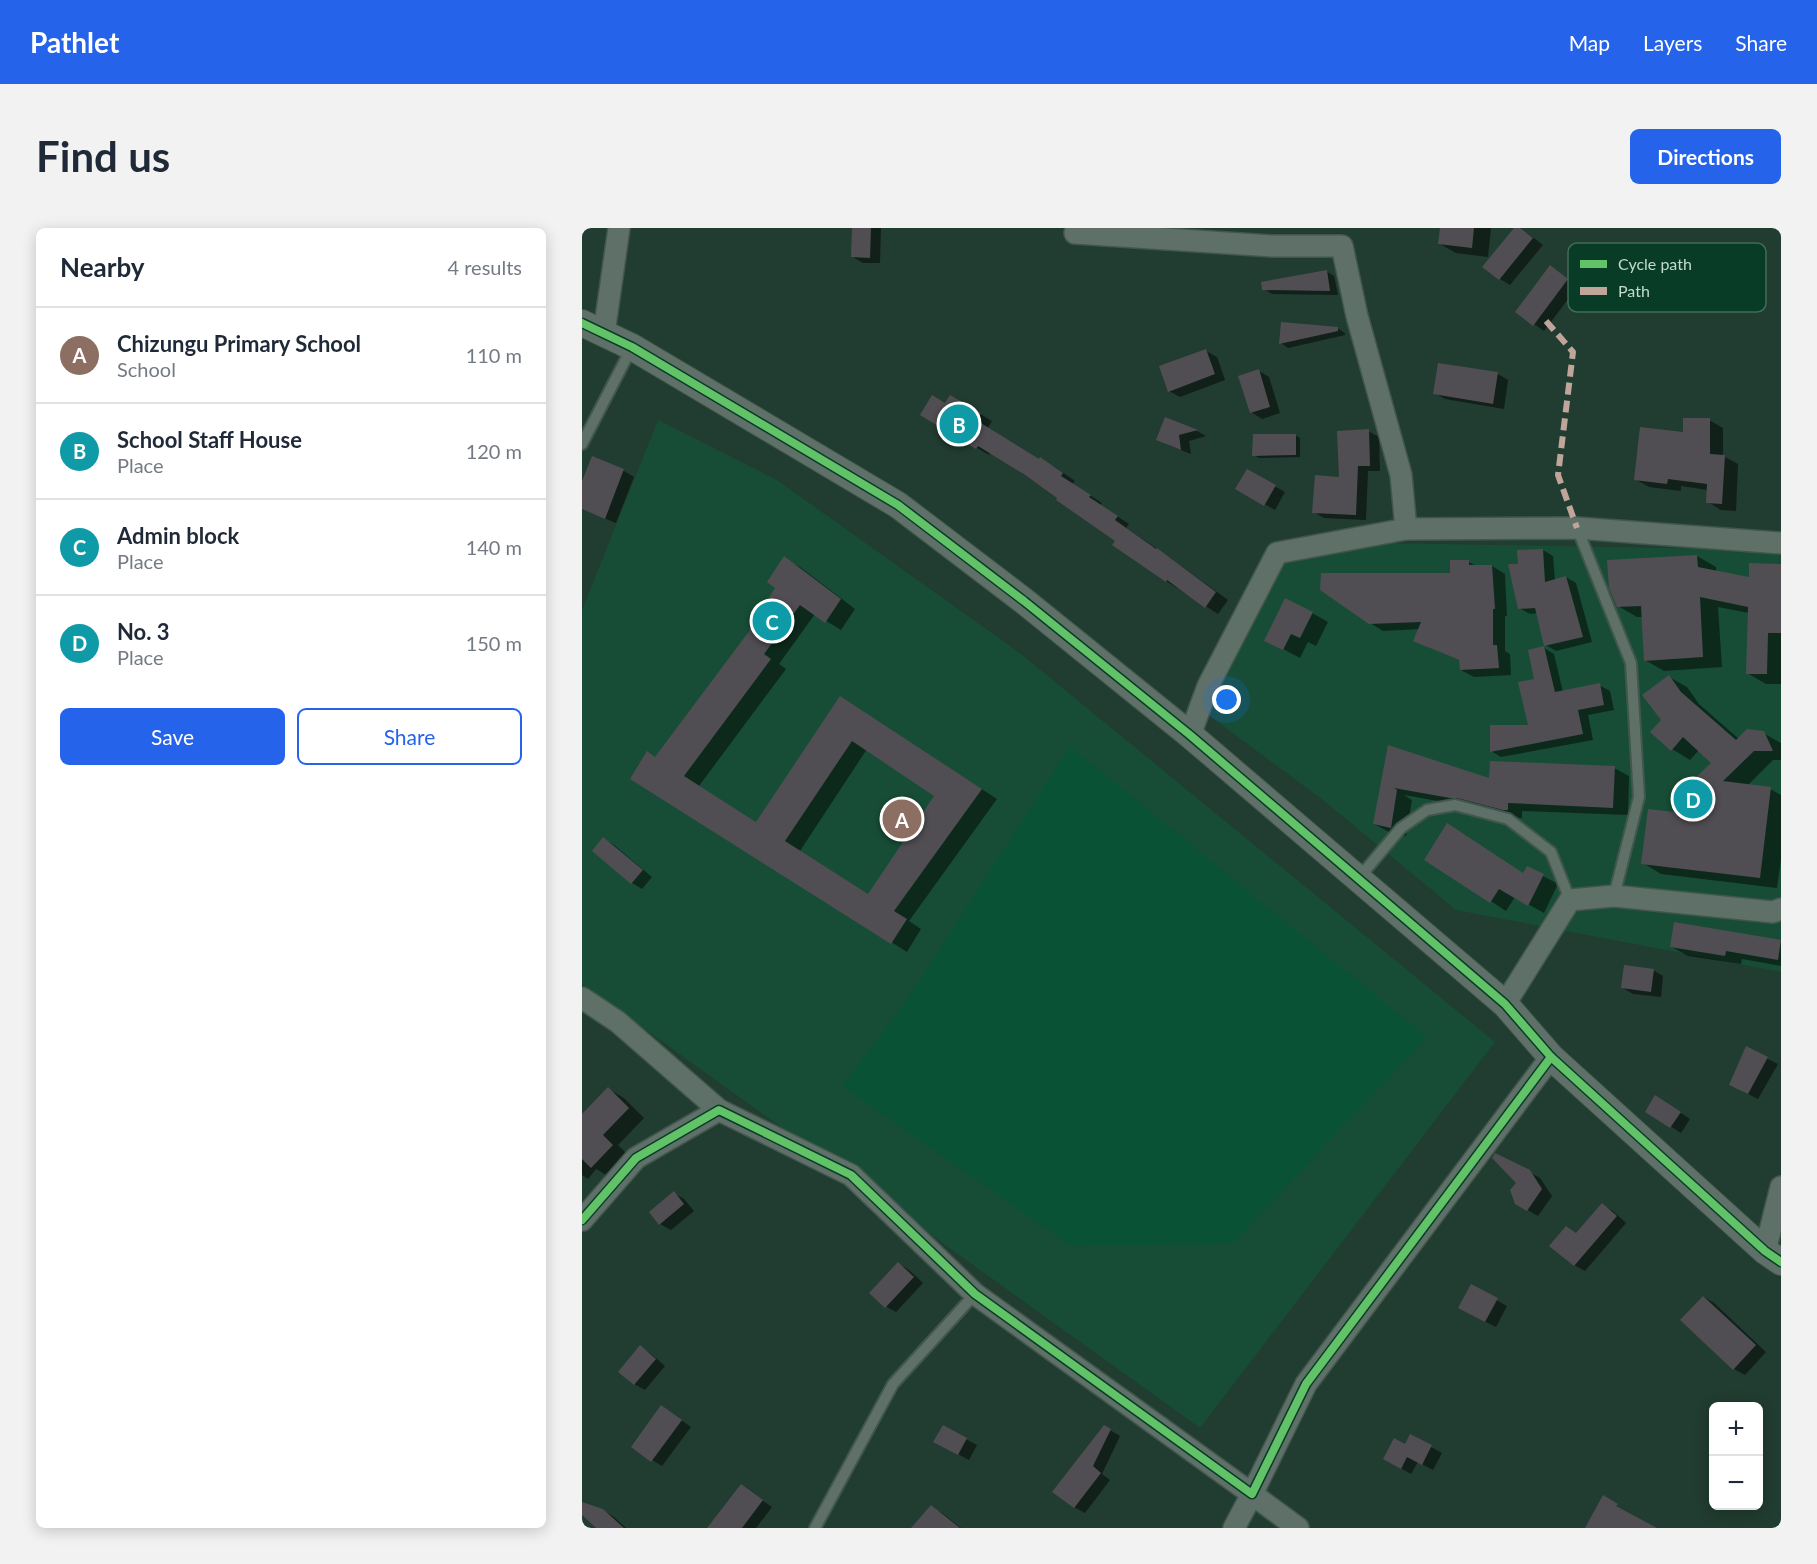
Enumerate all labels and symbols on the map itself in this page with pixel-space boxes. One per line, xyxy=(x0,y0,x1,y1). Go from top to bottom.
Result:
legend xyxy=(1568,243,1766,312)
text: Cycle path xyxy=(1618,254,1692,273)
text: Path xyxy=(1618,281,1650,300)
pin: B xyxy=(940,402,979,446)
pin: C xyxy=(752,598,792,644)
your location xyxy=(1212,685,1241,714)
pin: D xyxy=(1674,776,1712,822)
pin: A xyxy=(882,796,922,842)

